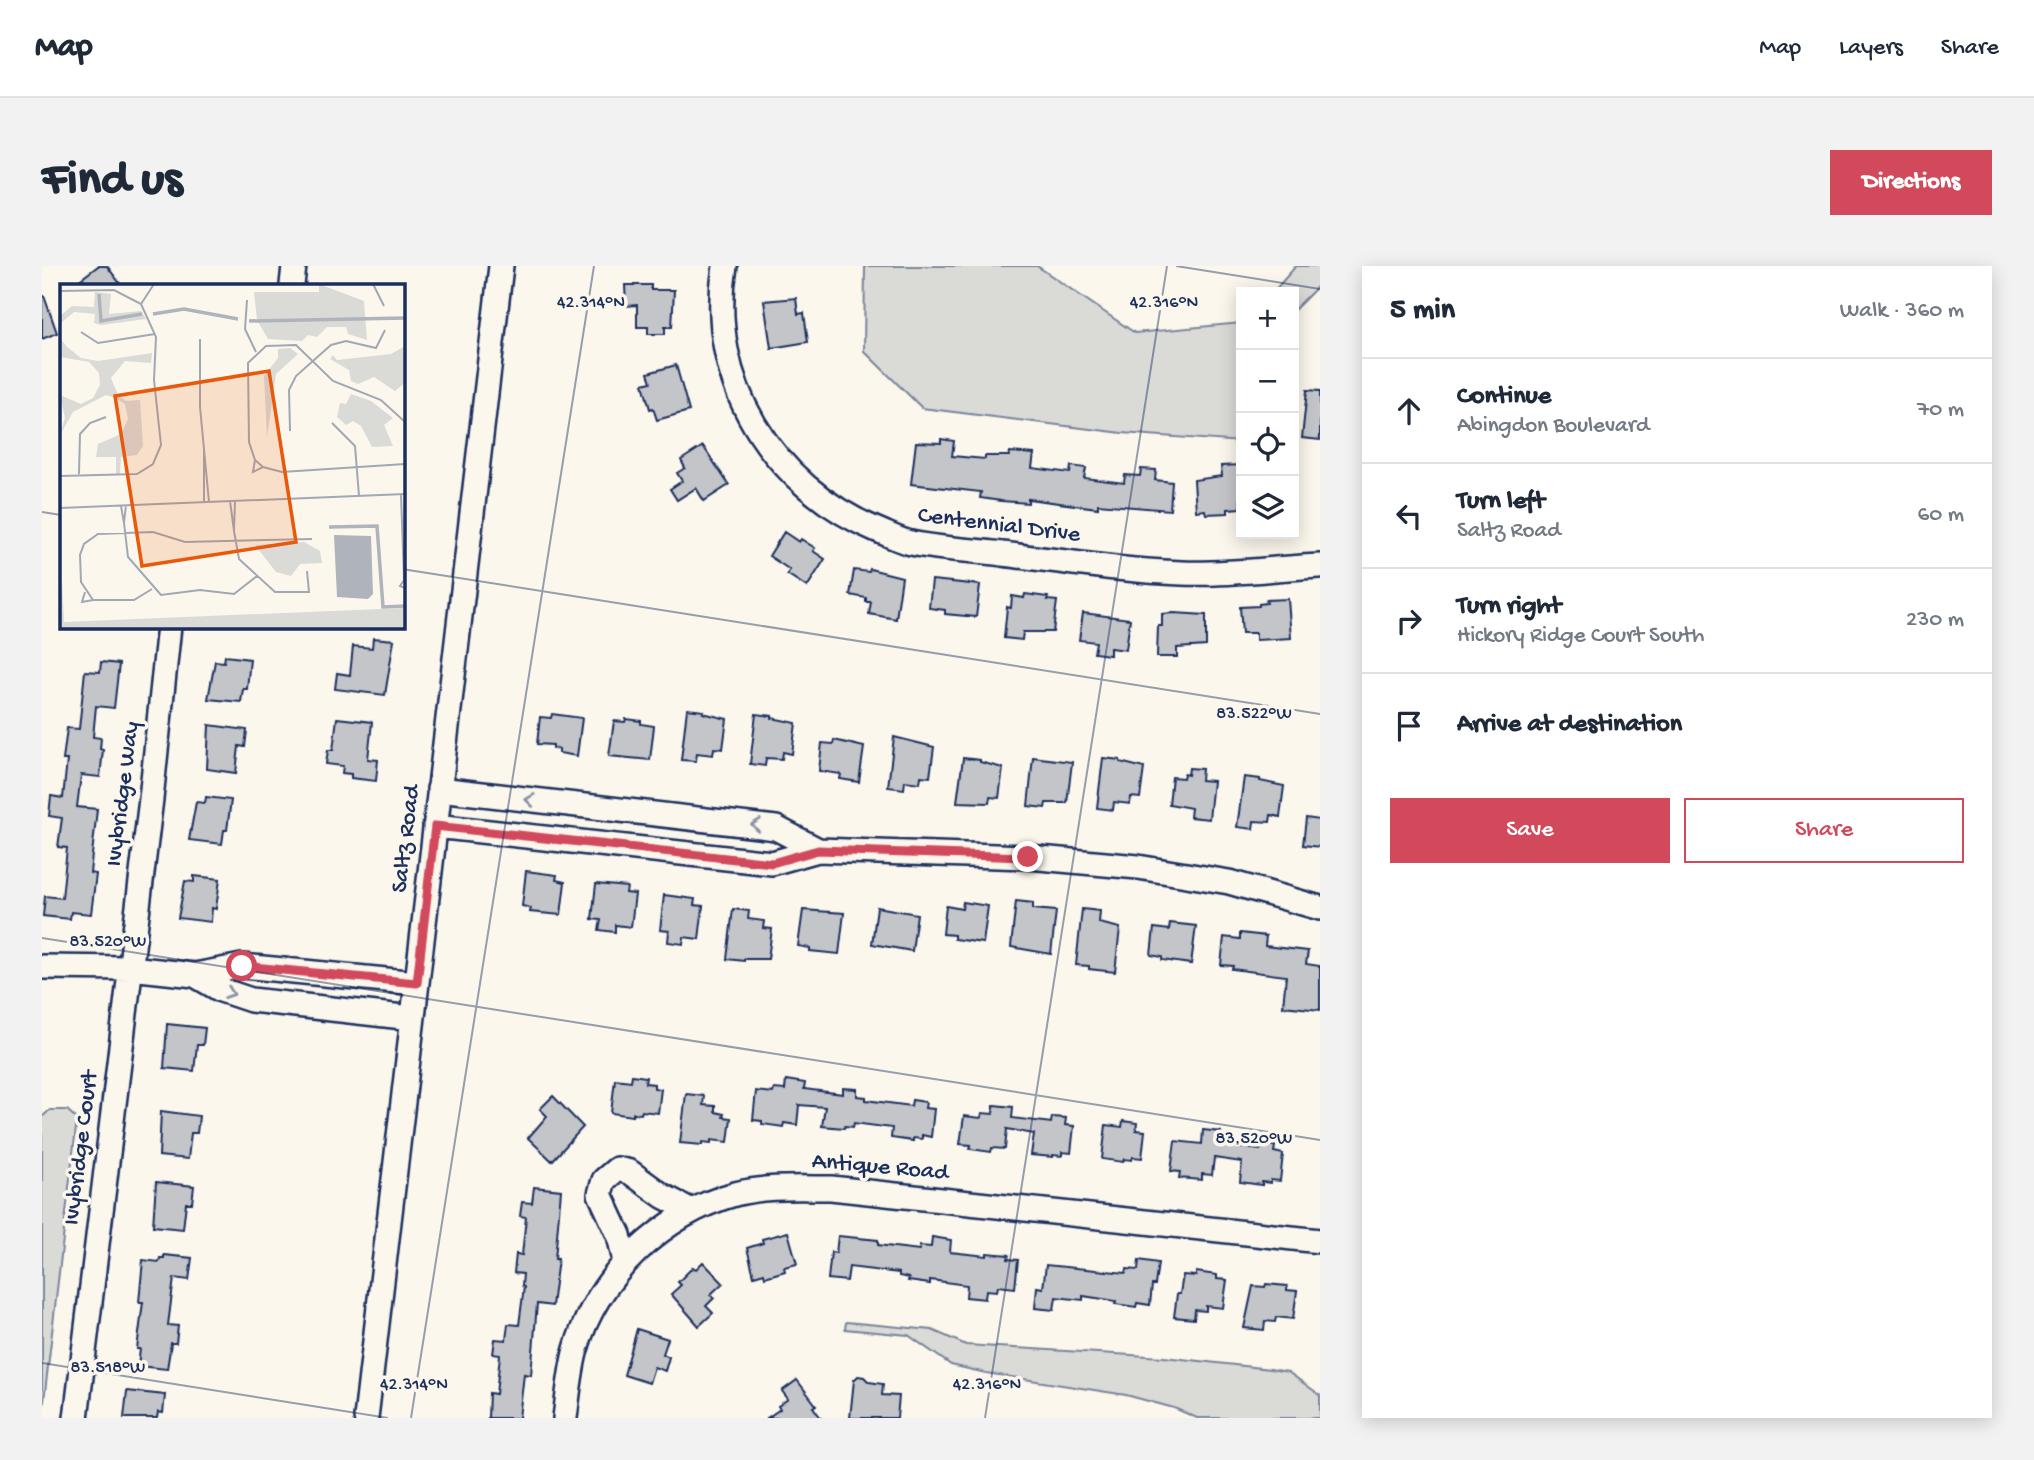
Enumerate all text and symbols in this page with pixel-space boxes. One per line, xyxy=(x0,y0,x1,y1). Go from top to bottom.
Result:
text: Map xyxy=(35,29,92,67)
text: Map xyxy=(1759,34,1801,63)
text: Layers xyxy=(1839,34,1903,63)
text: Share xyxy=(1941,34,1999,63)
button: Directions xyxy=(1830,150,1992,215)
text: Find us xyxy=(42,153,182,211)
inset map xyxy=(60,284,404,628)
map controls xyxy=(1236,287,1299,539)
button: + xyxy=(1236,287,1299,350)
text: 42.314°N xyxy=(557,293,625,314)
text: 42.316°N xyxy=(1130,293,1198,314)
text: 5 min xyxy=(1390,294,1455,329)
text: Walk · 360 m xyxy=(1840,298,1964,325)
button: − xyxy=(1236,350,1299,413)
text: Continue xyxy=(1457,382,1551,413)
icon: ahead xyxy=(1390,392,1428,430)
text: 70 m xyxy=(1917,397,1964,424)
button: locate xyxy=(1236,413,1299,476)
text: Abingdon Boulevard xyxy=(1457,413,1649,440)
button: layers xyxy=(1236,476,1299,539)
text: Turn left xyxy=(1457,487,1545,518)
icon: left xyxy=(1390,497,1428,535)
street label: Centennial Drive xyxy=(916,502,1083,550)
text: 60 m xyxy=(1918,502,1964,529)
text: Saltz Road xyxy=(1457,518,1561,545)
text: Turn right xyxy=(1457,592,1561,623)
icon: right xyxy=(1390,602,1428,640)
text: 230 m xyxy=(1906,607,1964,634)
text: Hickory Ridge Court South xyxy=(1457,623,1704,650)
text: 83.522°W xyxy=(1216,704,1292,725)
icon: arrive xyxy=(1390,707,1428,745)
text: Arrive at destination xyxy=(1457,710,1682,741)
street label: Ivybridge Way xyxy=(101,720,147,868)
street label: Saltz Road xyxy=(386,782,428,894)
one-way arrow xyxy=(524,792,536,807)
button: Save xyxy=(1390,798,1670,863)
button: Share xyxy=(1684,798,1964,863)
one-way arrow xyxy=(750,818,762,833)
route end xyxy=(1012,841,1043,872)
text: 83.520°W xyxy=(70,932,146,953)
route start xyxy=(226,950,257,981)
one-way arrow xyxy=(224,985,236,999)
street label: Ivybridge Court xyxy=(58,1067,106,1227)
text: 83.520°W xyxy=(1216,1129,1292,1150)
street label: Antique Road xyxy=(811,1148,951,1189)
text: 83.518°W xyxy=(71,1358,145,1379)
text: 42.314°N xyxy=(380,1375,448,1396)
text: 42.316°N xyxy=(953,1375,1021,1396)

